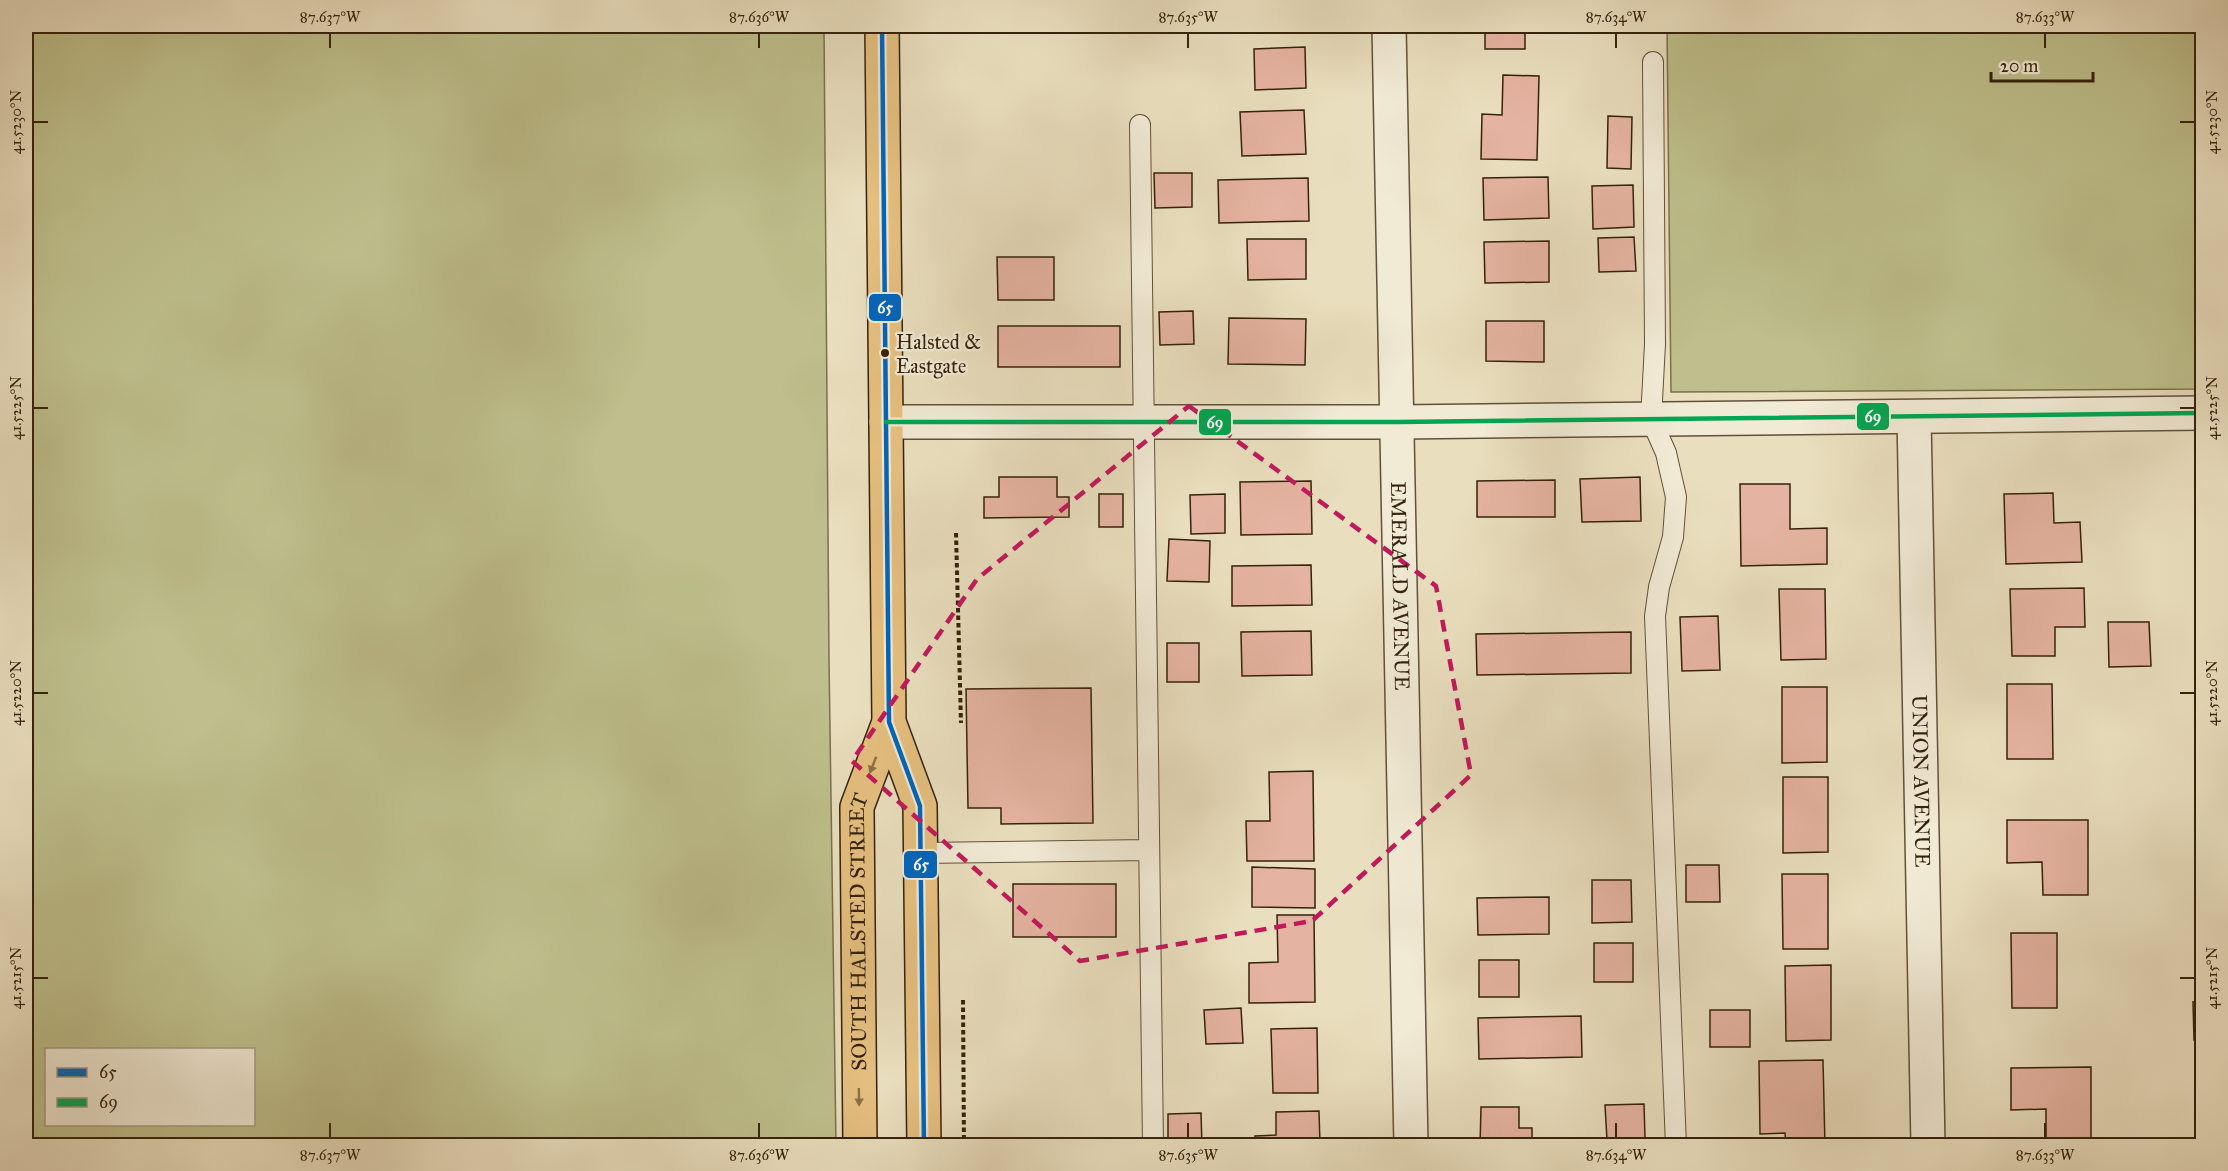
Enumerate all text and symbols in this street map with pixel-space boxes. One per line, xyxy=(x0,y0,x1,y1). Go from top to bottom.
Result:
text: 87.637°W xyxy=(300,8,361,26)
text: 87.636°W xyxy=(729,8,790,26)
text: 87.635°W xyxy=(1158,8,1218,26)
text: 87.634°W xyxy=(1586,8,1647,26)
text: 87.633°W xyxy=(2016,8,2075,26)
scale bar xyxy=(1991,45,2093,83)
text: 20 m xyxy=(2000,55,2038,77)
text: 41.5230°N xyxy=(7,90,25,154)
text: 41.5230°N xyxy=(2203,90,2221,154)
line badge: 65 xyxy=(868,293,902,322)
text: 65 xyxy=(877,298,893,317)
place label: Halsted & Eastgate xyxy=(896,330,981,379)
marker: Halsted & Eastgate xyxy=(879,347,891,359)
text: 41.5225°N xyxy=(7,376,25,440)
text: 41.5225°N xyxy=(2203,376,2221,440)
line badge: 69 xyxy=(1856,402,1890,431)
text: 69 xyxy=(1865,407,1881,427)
line badge: 69 xyxy=(1198,408,1232,436)
text: 69 xyxy=(1207,413,1223,433)
street label: EMERALD AVENUE xyxy=(1385,481,1415,691)
text: 41.5220°N xyxy=(7,660,25,726)
text: 41.5220°N xyxy=(2203,660,2221,726)
street label: UNION AVENUE xyxy=(1906,694,1936,868)
one-way arrow xyxy=(867,756,877,774)
street label: SOUTH HALSTED STREET xyxy=(844,789,874,1071)
line badge: 65 xyxy=(903,850,938,879)
text: 65 xyxy=(913,855,929,874)
text: 41.5215°N xyxy=(7,946,25,1009)
text: 41.5215°N xyxy=(2203,946,2221,1009)
legend xyxy=(45,1048,255,1126)
text: 65 xyxy=(99,1061,117,1083)
one-way arrow xyxy=(855,1087,864,1106)
text: 69 xyxy=(99,1091,118,1113)
text: 87.637°W xyxy=(300,1146,361,1164)
text: 87.636°W xyxy=(729,1146,790,1164)
text: 87.635°W xyxy=(1158,1146,1218,1164)
text: 87.634°W xyxy=(1586,1146,1647,1164)
text: 87.633°W xyxy=(2016,1146,2075,1164)

